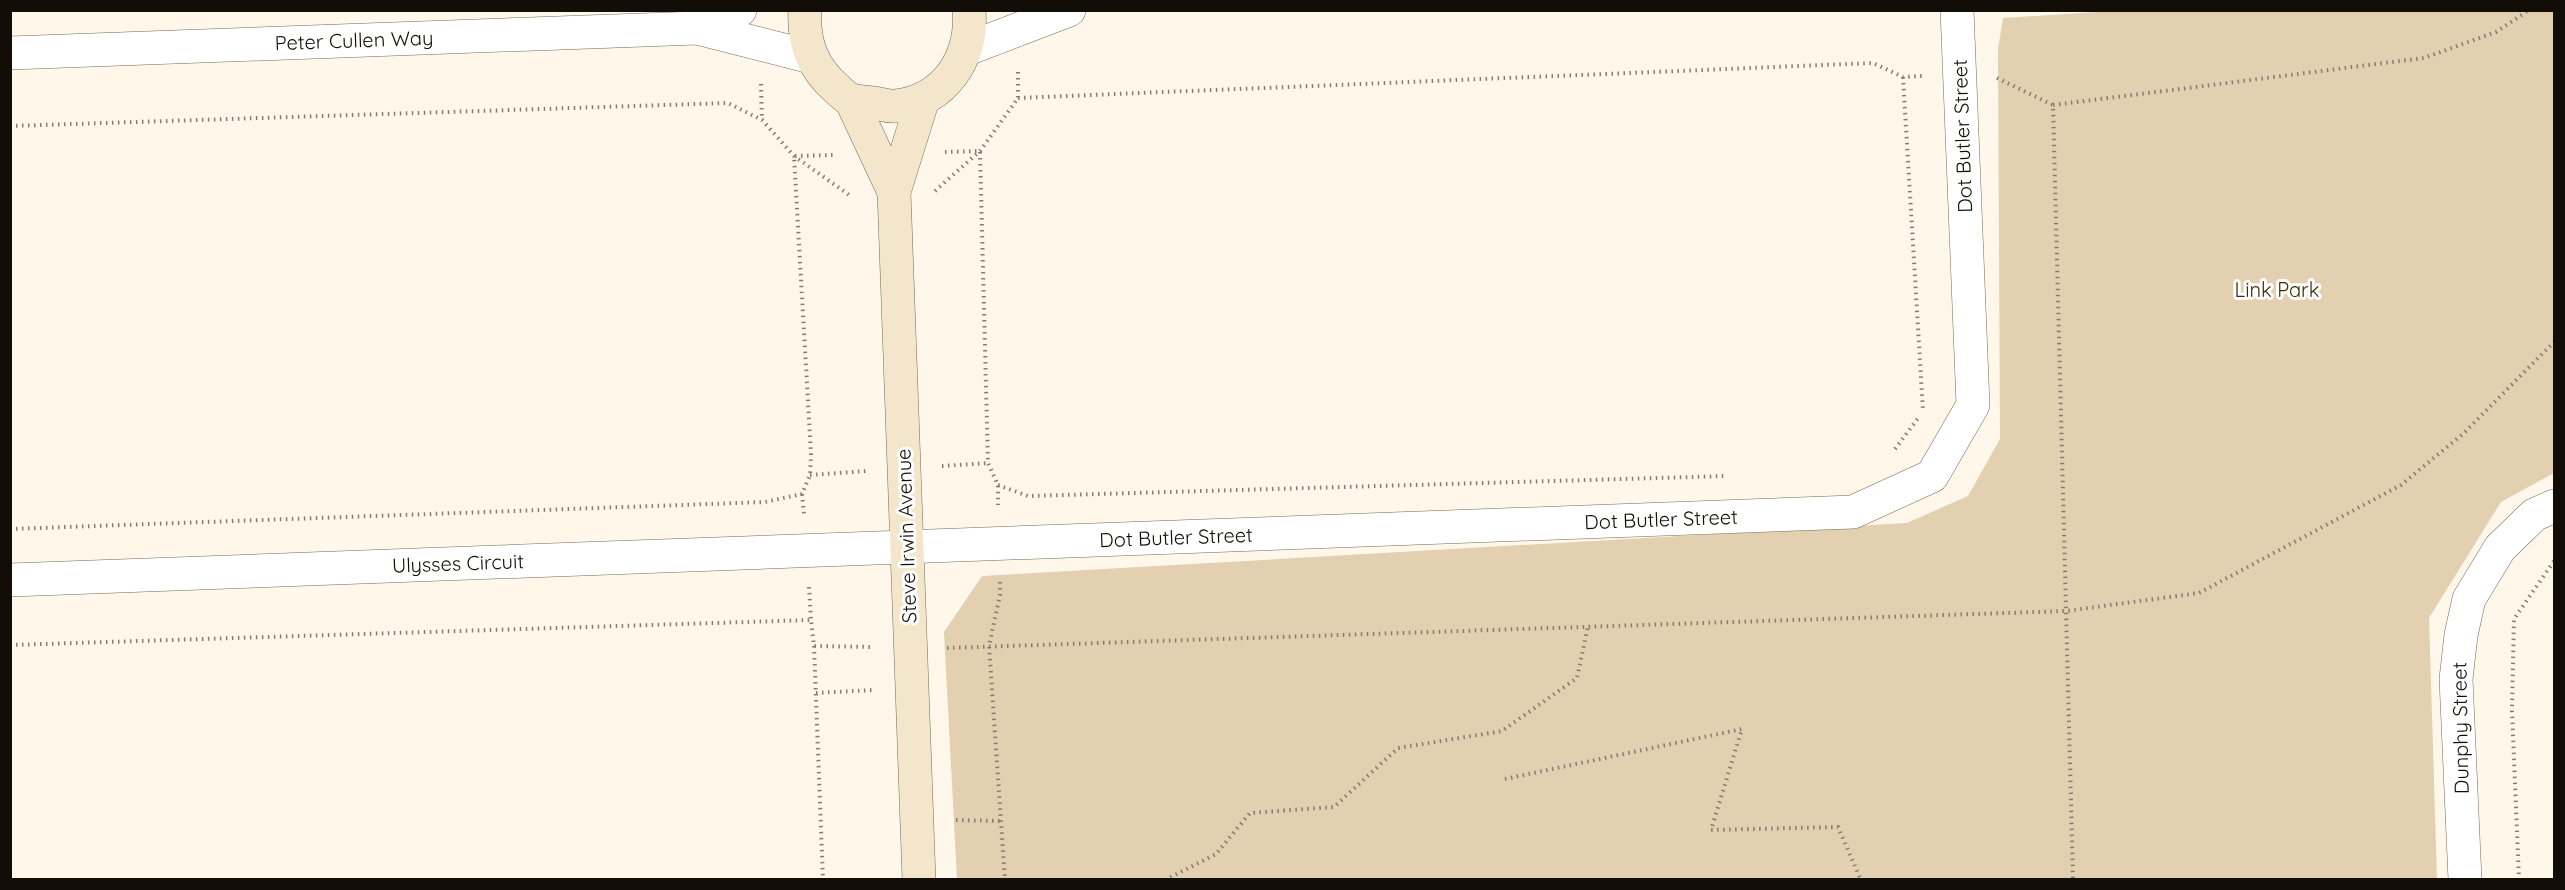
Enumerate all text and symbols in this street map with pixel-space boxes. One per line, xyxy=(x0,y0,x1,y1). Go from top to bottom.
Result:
street label: Peter Cullen Way xyxy=(274,25,434,55)
street label: Dot Butler Street xyxy=(1947,59,1977,213)
park label: Link Park xyxy=(2235,277,2319,302)
street label: Steve Irwin Avenue xyxy=(890,448,922,624)
street label: Dot Butler Street xyxy=(1584,504,1738,534)
street label: Dot Butler Street xyxy=(1099,522,1253,552)
street label: Ulysses Circuit xyxy=(392,548,525,578)
street label: Dunphy Street xyxy=(2446,661,2474,794)

